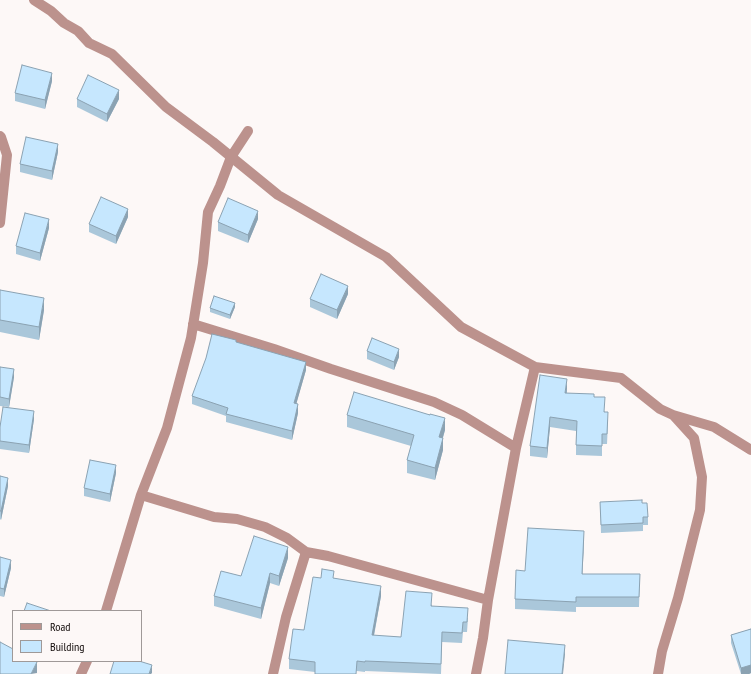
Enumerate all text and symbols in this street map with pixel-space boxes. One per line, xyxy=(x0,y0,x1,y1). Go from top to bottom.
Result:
legend xyxy=(12,610,142,662)
text: Road xyxy=(50,619,70,634)
text: Building xyxy=(50,639,85,654)

